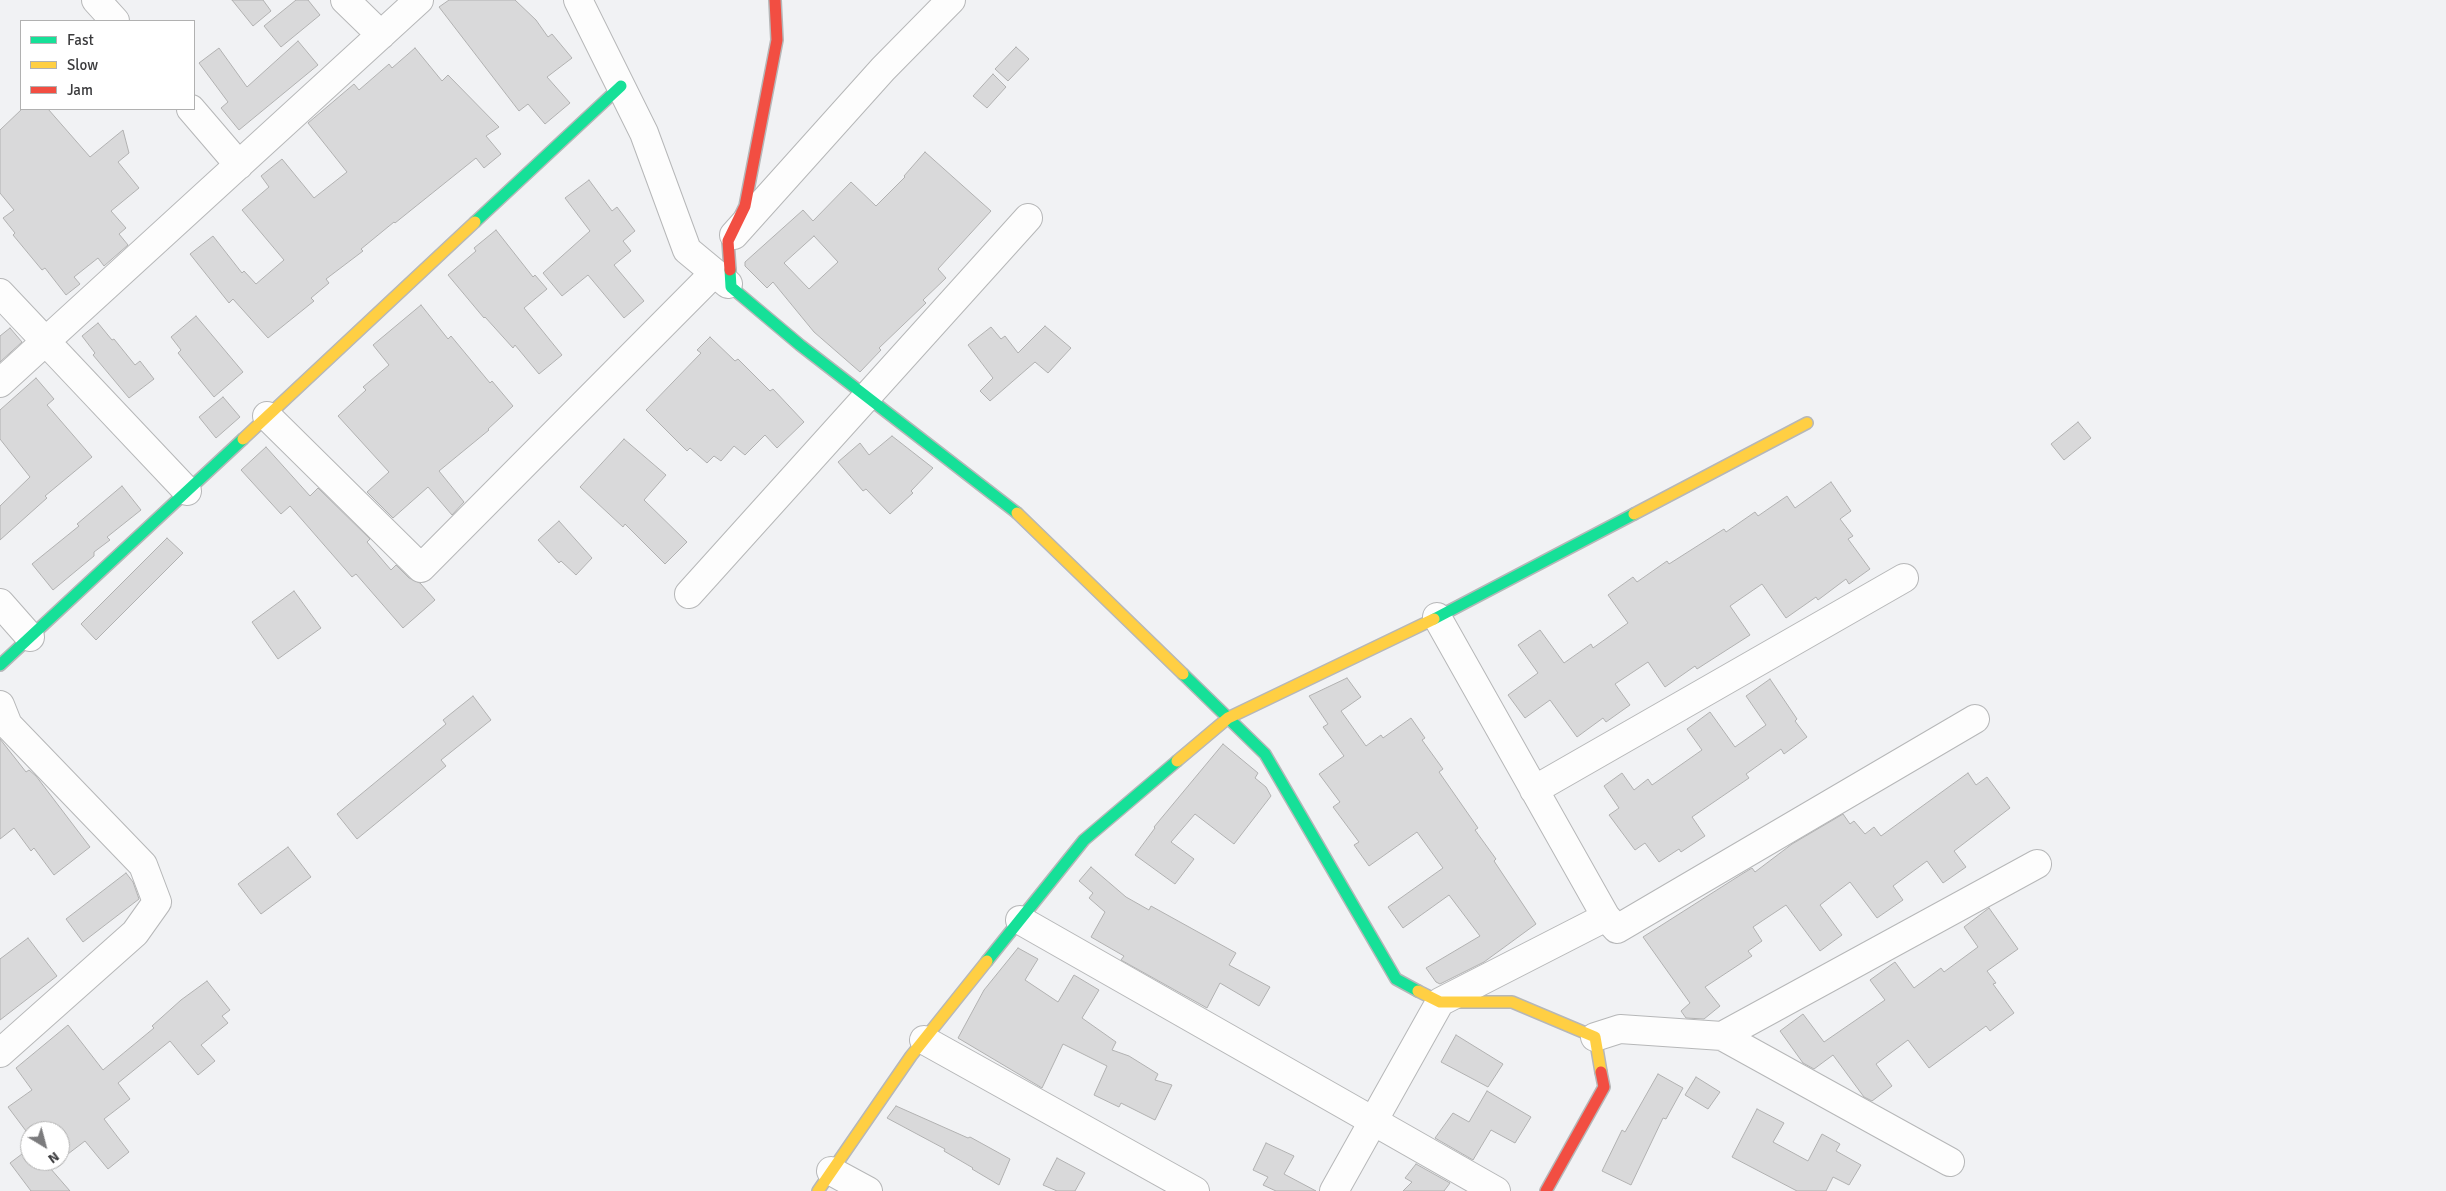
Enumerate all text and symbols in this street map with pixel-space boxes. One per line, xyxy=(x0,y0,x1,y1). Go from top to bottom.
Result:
legend xyxy=(20,20,195,110)
text: Fast xyxy=(67,31,94,49)
text: Slow xyxy=(67,56,98,74)
text: Jam xyxy=(67,81,93,99)
north arrow xyxy=(20,1121,70,1171)
text: N xyxy=(45,1148,63,1167)

